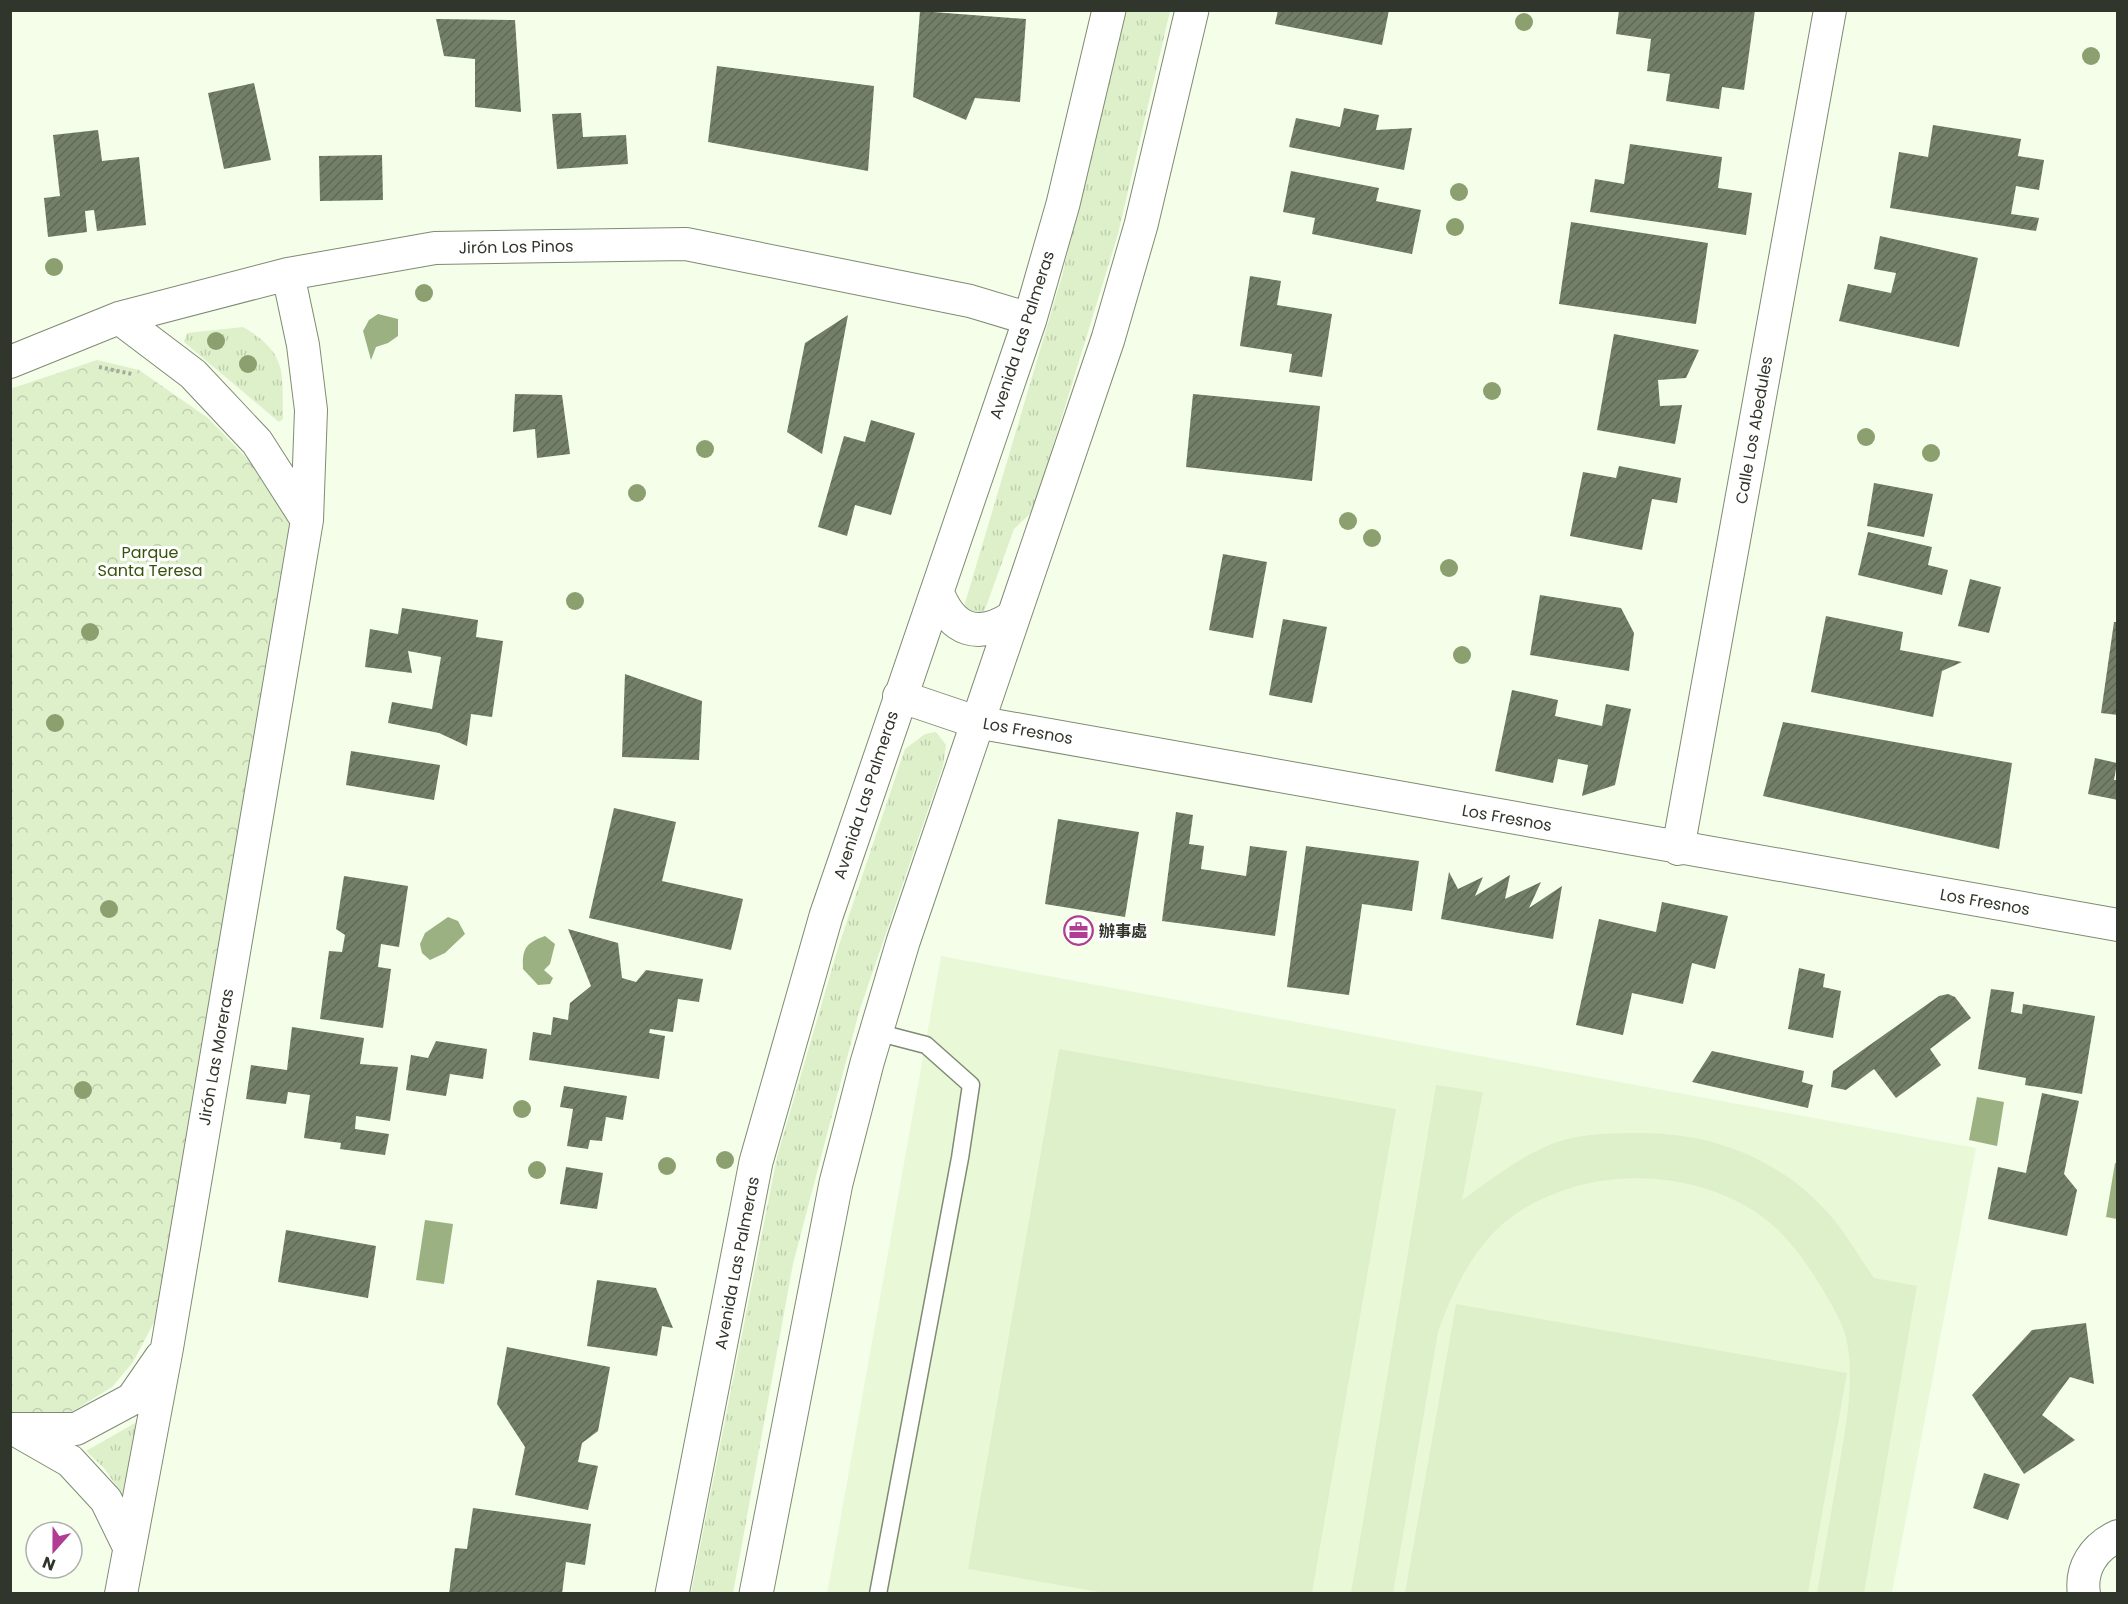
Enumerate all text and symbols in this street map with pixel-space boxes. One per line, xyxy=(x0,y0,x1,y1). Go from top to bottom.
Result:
street label: Jirón Los Pinos xyxy=(458,234,574,260)
street label: Avenida Las Palmeras xyxy=(984,248,1060,422)
street label: Calle Los Abedules xyxy=(1730,354,1778,506)
park label: Parque Santa Teresa xyxy=(98,541,203,582)
street label: Avenida Las Palmeras xyxy=(828,708,904,882)
street label: Los Fresnos xyxy=(981,712,1075,750)
street label: Los Fresnos xyxy=(1460,799,1554,837)
street label: Los Fresnos xyxy=(1938,883,2032,921)
office icon: 辦事處 xyxy=(1062,915,1094,947)
place label: 辦事處 xyxy=(1099,920,1147,943)
street label: Jirón Las Moreras xyxy=(193,987,239,1127)
street label: Avenida Las Palmeras xyxy=(709,1175,765,1351)
north arrow xyxy=(24,1520,84,1580)
text: N xyxy=(39,1551,59,1576)

